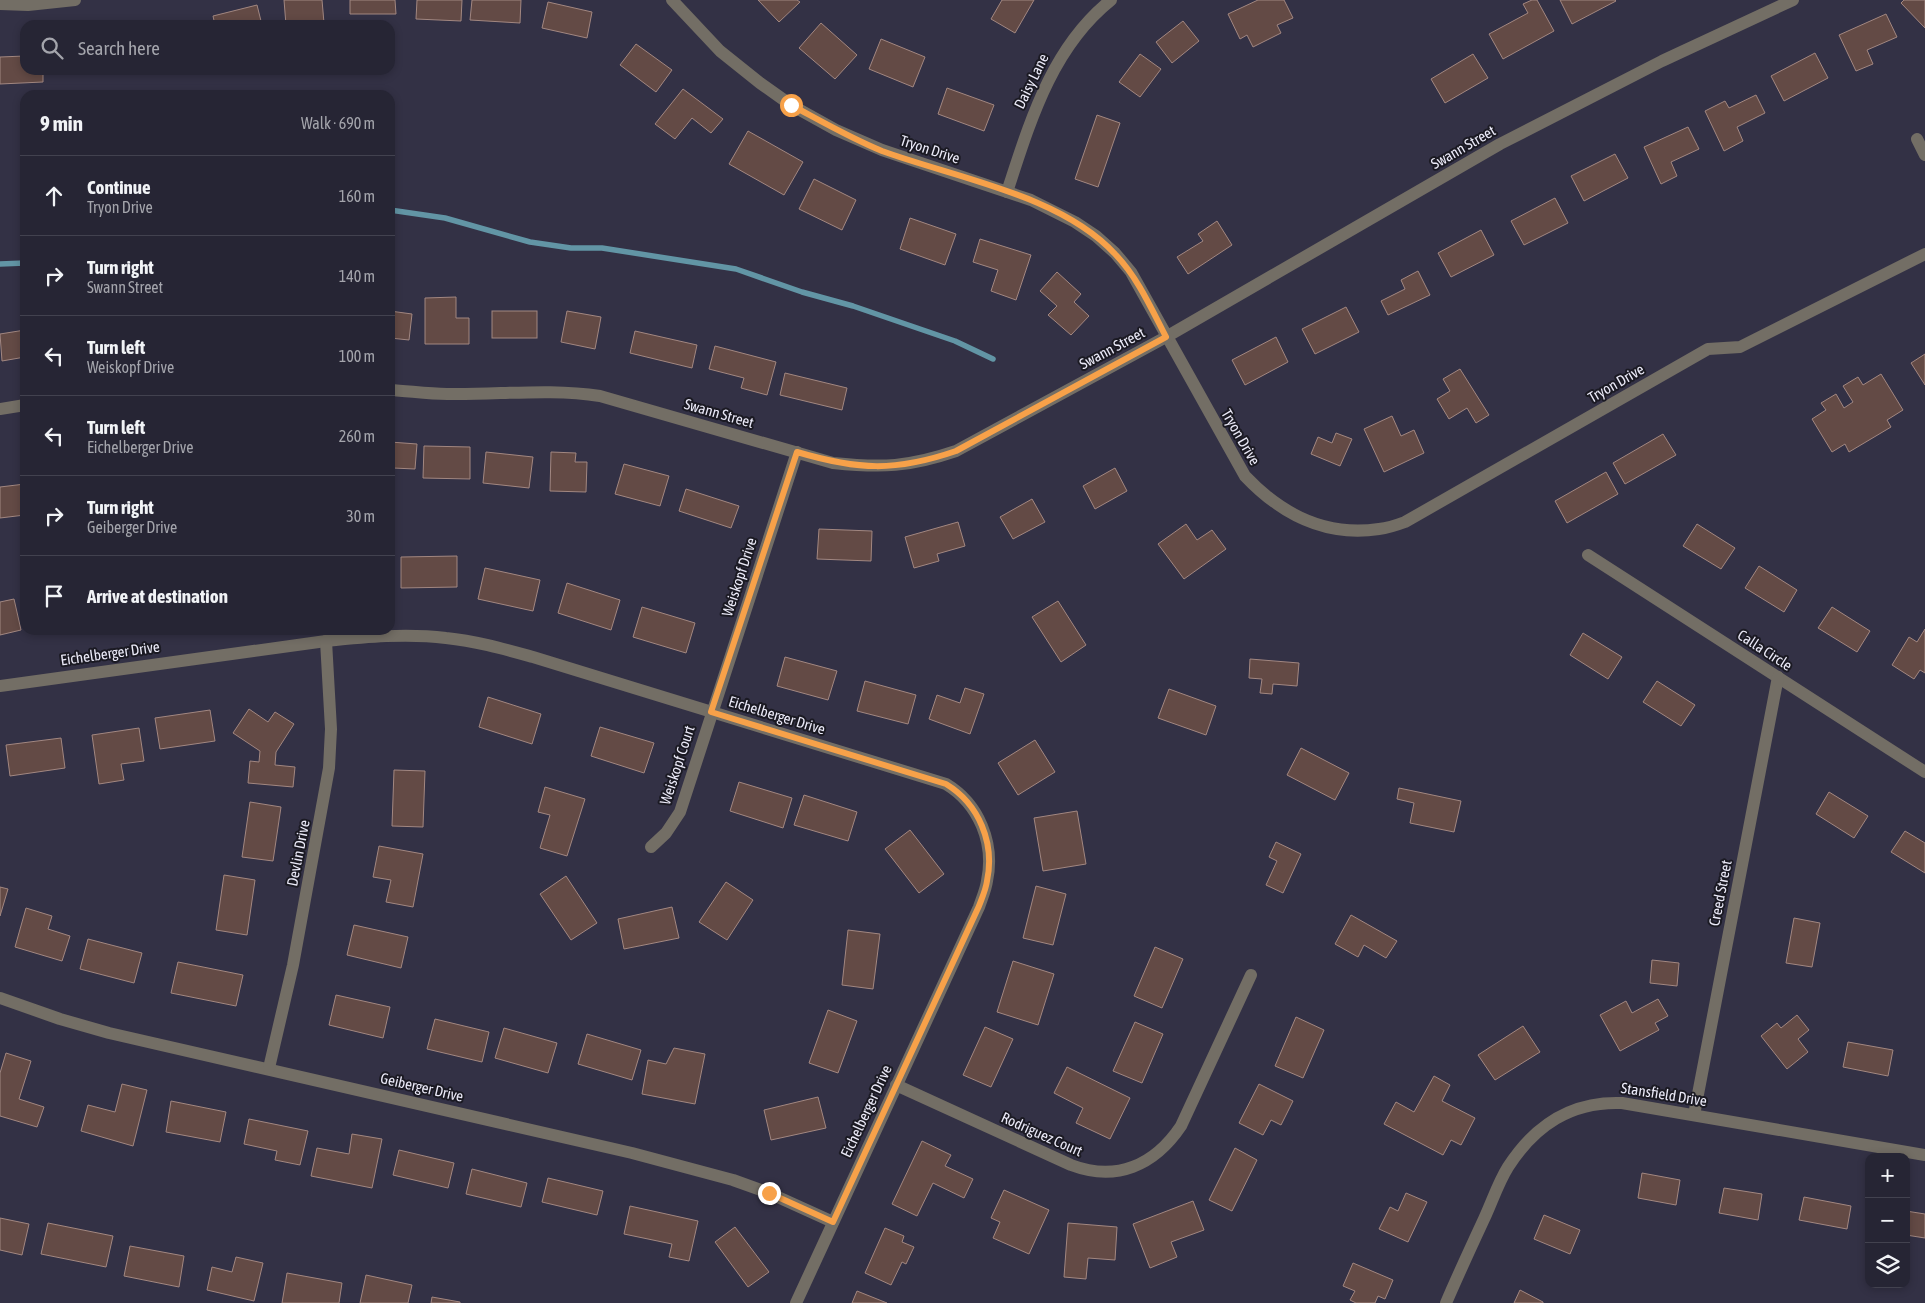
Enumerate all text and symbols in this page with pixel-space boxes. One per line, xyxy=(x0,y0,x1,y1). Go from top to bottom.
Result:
search box xyxy=(20,20,395,75)
icon: search xyxy=(38,34,66,62)
text: Search here xyxy=(78,37,160,59)
street label: Daisy Lane xyxy=(1010,50,1052,111)
route start xyxy=(780,94,803,117)
text: 9 min xyxy=(40,111,83,135)
text: Walk · 690 m xyxy=(301,114,375,132)
street label: Swann Street xyxy=(1428,122,1498,172)
street label: Tryon Drive xyxy=(898,131,962,167)
text: Continue xyxy=(87,176,151,198)
icon: ahead xyxy=(40,182,68,210)
text: 160 m xyxy=(339,187,375,205)
text: Tryon Drive xyxy=(87,198,153,216)
text: Turn right xyxy=(87,256,154,278)
icon: right xyxy=(40,262,68,290)
text: 140 m xyxy=(339,267,375,285)
text: Swann Street xyxy=(87,278,163,296)
street label: Swann Street xyxy=(1076,324,1148,372)
text: Turn left xyxy=(87,336,145,358)
icon: left xyxy=(40,342,68,370)
text: 100 m xyxy=(339,347,375,365)
text: Weiskopf Drive xyxy=(87,358,174,376)
street label: Tryon Drive xyxy=(1585,360,1647,406)
street label: Swann Street xyxy=(682,395,756,431)
street label: Tryon Drive xyxy=(1218,406,1264,468)
text: Turn left xyxy=(87,416,145,438)
icon: left xyxy=(40,422,68,450)
text: 260 m xyxy=(339,427,375,445)
text: Eichelberger Drive xyxy=(87,438,194,456)
text: Turn right xyxy=(87,496,154,518)
icon: right xyxy=(40,502,68,530)
text: 30 m xyxy=(346,507,375,525)
text: Geiberger Drive xyxy=(87,518,177,536)
street label: Weiskopf Drive xyxy=(718,535,760,619)
icon: arrive xyxy=(40,582,68,610)
text: Arrive at destination xyxy=(87,585,228,607)
street label: Calla Circle xyxy=(1735,626,1796,674)
street label: Eichelberger Drive xyxy=(59,638,161,668)
street label: Eichelberger Drive xyxy=(727,692,827,738)
street label: Weiskopf Court xyxy=(656,723,698,807)
street label: Devlin Drive xyxy=(283,818,313,888)
street label: Creed Street xyxy=(1705,859,1735,927)
street label: Eichelberger Drive xyxy=(837,1062,895,1160)
street label: Geiberger Drive xyxy=(379,1069,465,1105)
street label: Stansfield Drive xyxy=(1620,1079,1708,1109)
street label: Rodriguez Court xyxy=(999,1109,1085,1159)
map controls xyxy=(1865,1153,1910,1288)
button: + xyxy=(1865,1153,1910,1198)
route end xyxy=(758,1182,781,1205)
button: − xyxy=(1865,1198,1910,1243)
button: layers xyxy=(1865,1243,1910,1288)

